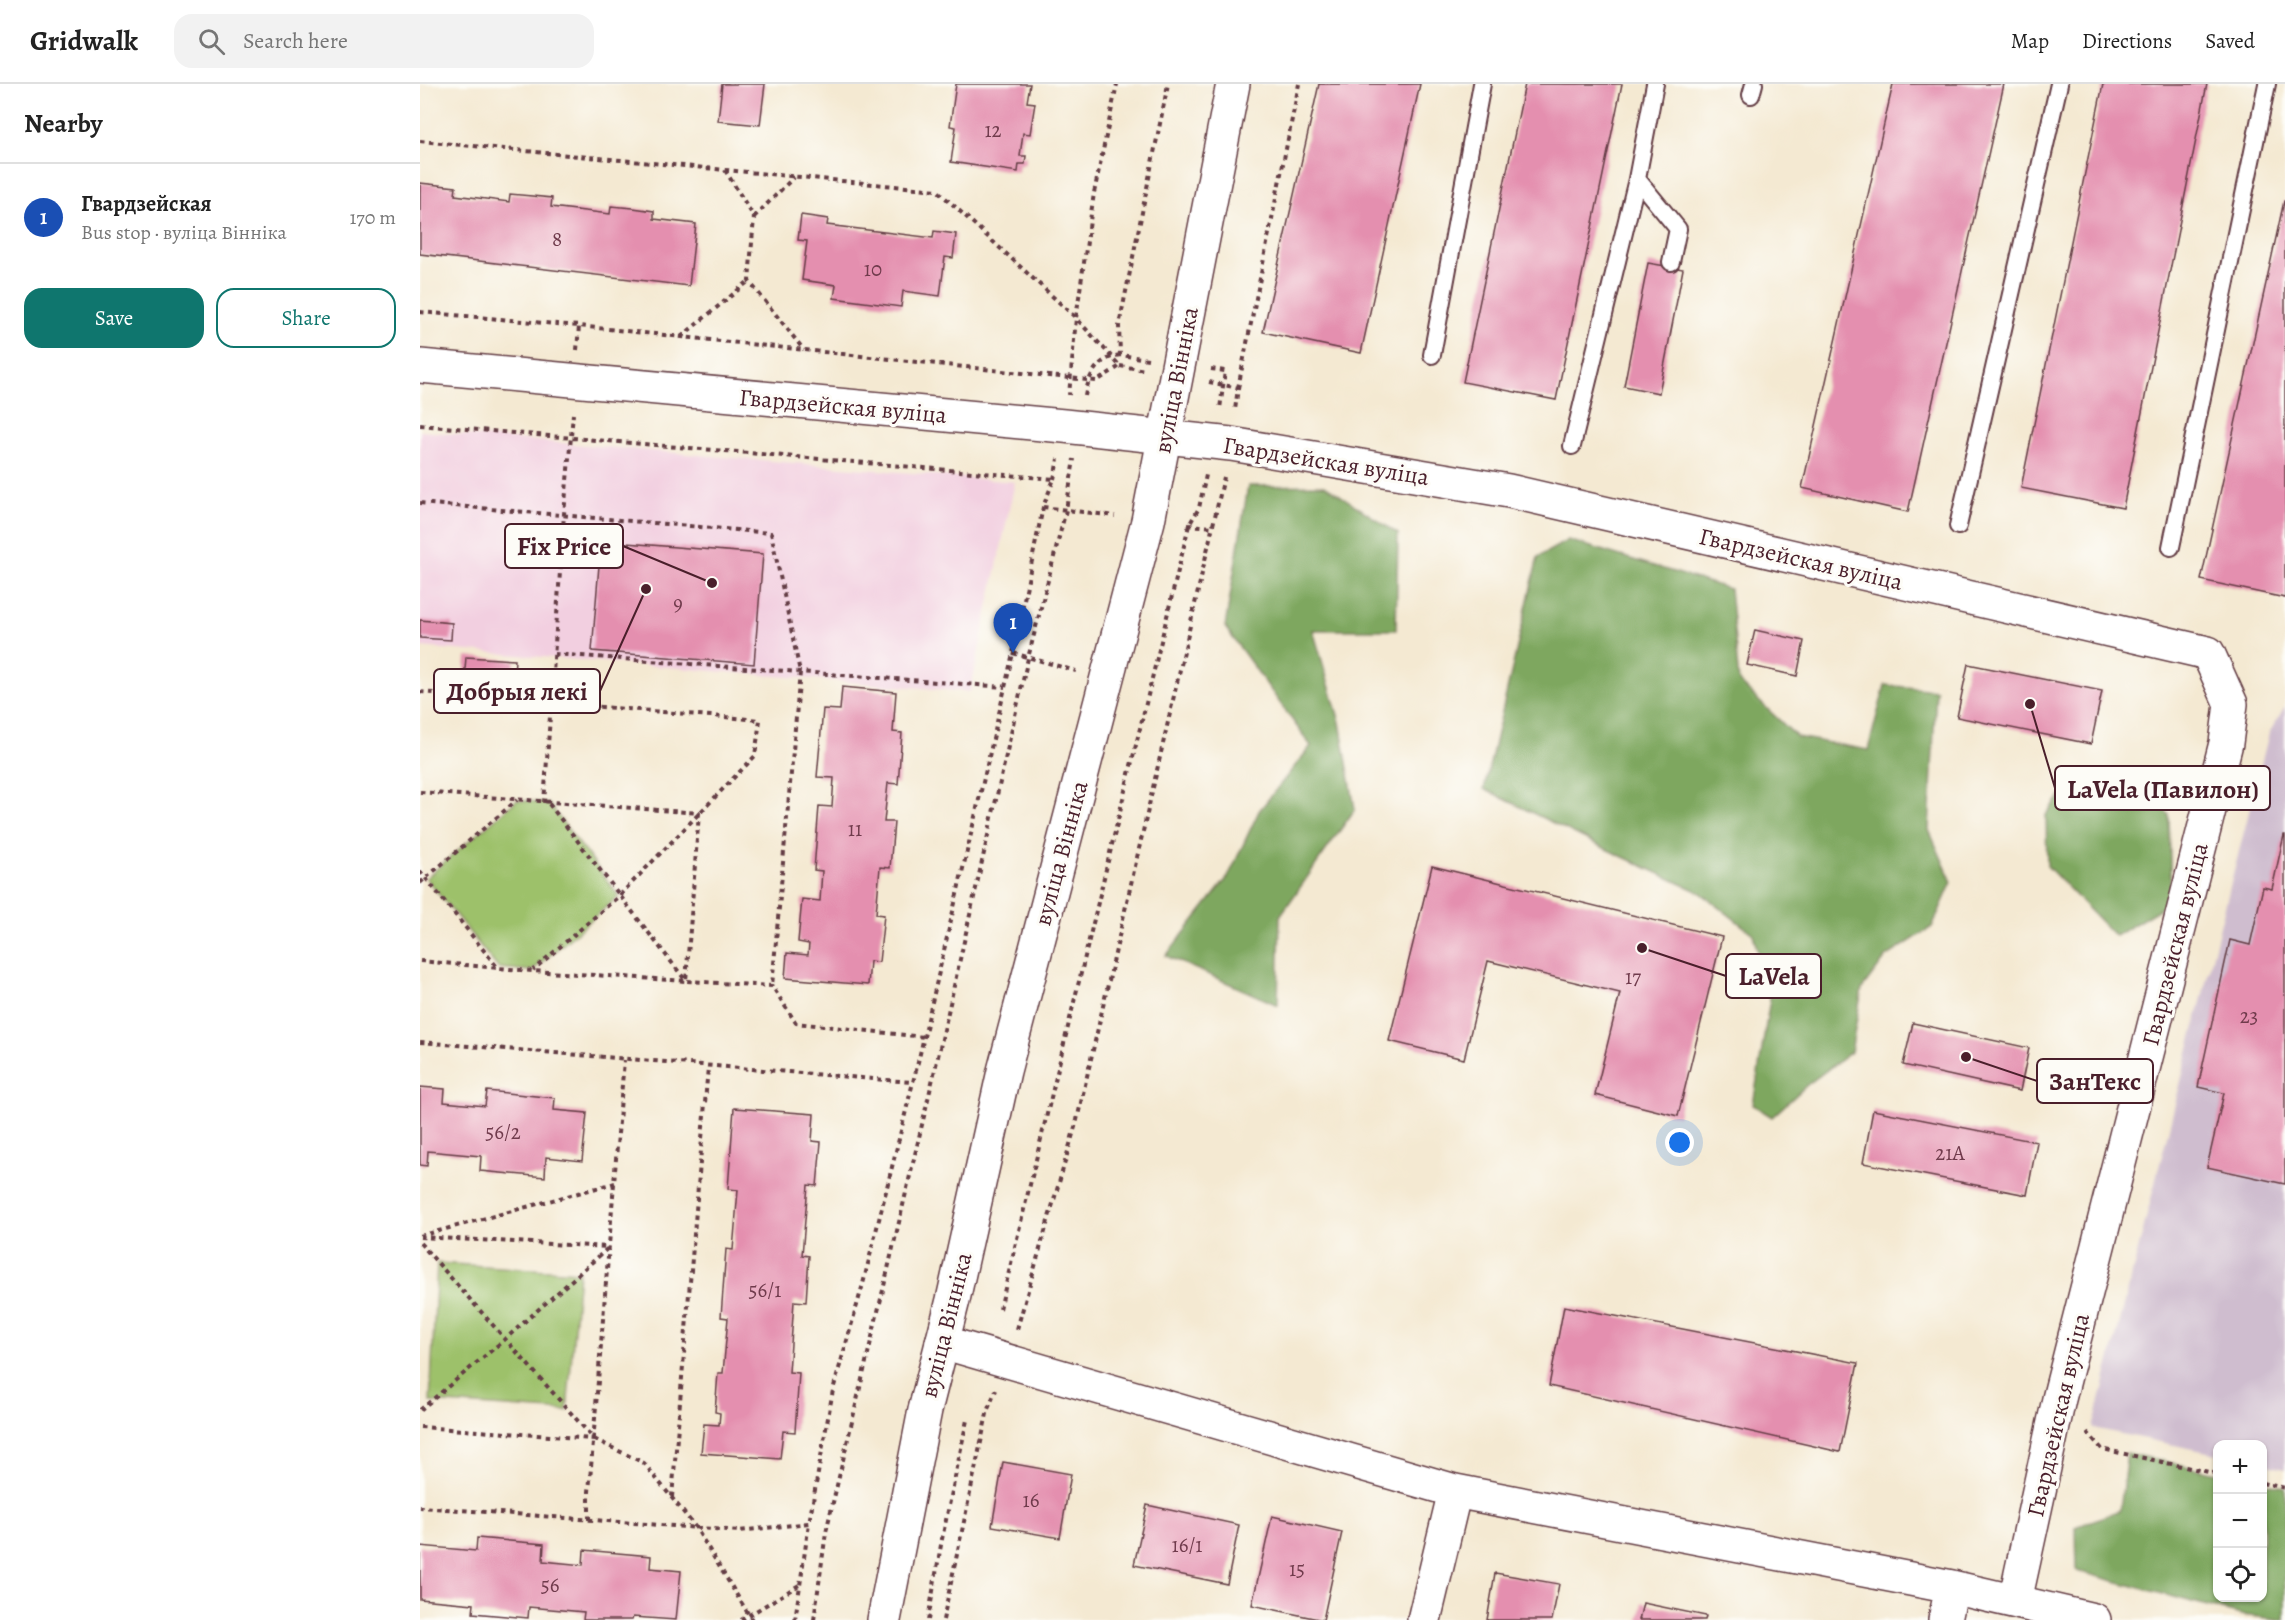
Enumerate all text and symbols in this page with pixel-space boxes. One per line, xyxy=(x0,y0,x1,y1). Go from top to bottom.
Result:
search box xyxy=(174,14,594,68)
text: Gridwalk xyxy=(30,22,138,60)
icon: search xyxy=(195,25,228,58)
text: Search here xyxy=(243,26,348,56)
text: Map xyxy=(2011,27,2049,55)
text: Directions xyxy=(2082,27,2172,55)
text: Saved xyxy=(2205,27,2255,55)
text: Nearby xyxy=(24,106,103,141)
house number: 12 xyxy=(984,116,1002,144)
text: Гвардзейская xyxy=(81,189,212,219)
text: 1 xyxy=(40,204,47,231)
text: 170 m xyxy=(350,204,396,231)
text: Bus stop · вуліца Вінніка xyxy=(81,219,287,246)
house number: 8 xyxy=(552,225,562,253)
house number: 10 xyxy=(864,255,882,283)
button: Save xyxy=(24,288,204,348)
button: Share xyxy=(216,288,396,348)
street label: вуліца Вінніка xyxy=(1146,304,1206,456)
street label: Гвардзейская вуліца xyxy=(738,381,948,431)
street label: Гвардзейская вуліца xyxy=(1221,429,1431,493)
street label: Гвардзейская вуліца xyxy=(1696,520,1906,598)
callout: Fix Price xyxy=(505,524,623,568)
text: Fix Price xyxy=(517,529,611,564)
house number: 9 xyxy=(673,589,683,617)
pin: 1 xyxy=(994,604,1032,653)
callout: Добрыя лекі xyxy=(434,669,600,713)
text: Добрыя лекі xyxy=(446,674,588,709)
callout: LaVela (Павилон) xyxy=(2055,766,2270,810)
text: LaVela (Павилон) xyxy=(2067,772,2259,807)
street label: вуліца Вінніка xyxy=(1026,777,1096,929)
house number: 11 xyxy=(848,815,862,843)
street label: Гвардзейская вуліца xyxy=(2134,839,2216,1049)
callout: LaVela xyxy=(1726,954,1821,998)
text: LaVela xyxy=(1738,959,1810,994)
house number: 17 xyxy=(1625,963,1641,991)
house number: 23 xyxy=(2240,1002,2258,1030)
callout: ЗанТекс xyxy=(2037,1059,2153,1103)
text: ЗанТекс xyxy=(2049,1064,2141,1099)
house number: 56/2 xyxy=(485,1118,521,1146)
your location xyxy=(1665,1128,1694,1157)
house number: 21А xyxy=(1935,1139,1965,1167)
street label: вуліца Вінніка xyxy=(912,1249,980,1401)
house number: 56/1 xyxy=(749,1276,781,1304)
street label: Гвардзейская вуліца xyxy=(2019,1310,2097,1520)
map controls xyxy=(2213,1440,2267,1602)
button: + xyxy=(2213,1440,2267,1494)
house number: 16 xyxy=(1023,1486,1040,1514)
button: − xyxy=(2213,1494,2267,1548)
house number: 16/1 xyxy=(1172,1531,1202,1559)
button: locate xyxy=(2213,1548,2267,1602)
house number: 15 xyxy=(1289,1555,1305,1583)
house number: 56 xyxy=(541,1571,560,1599)

